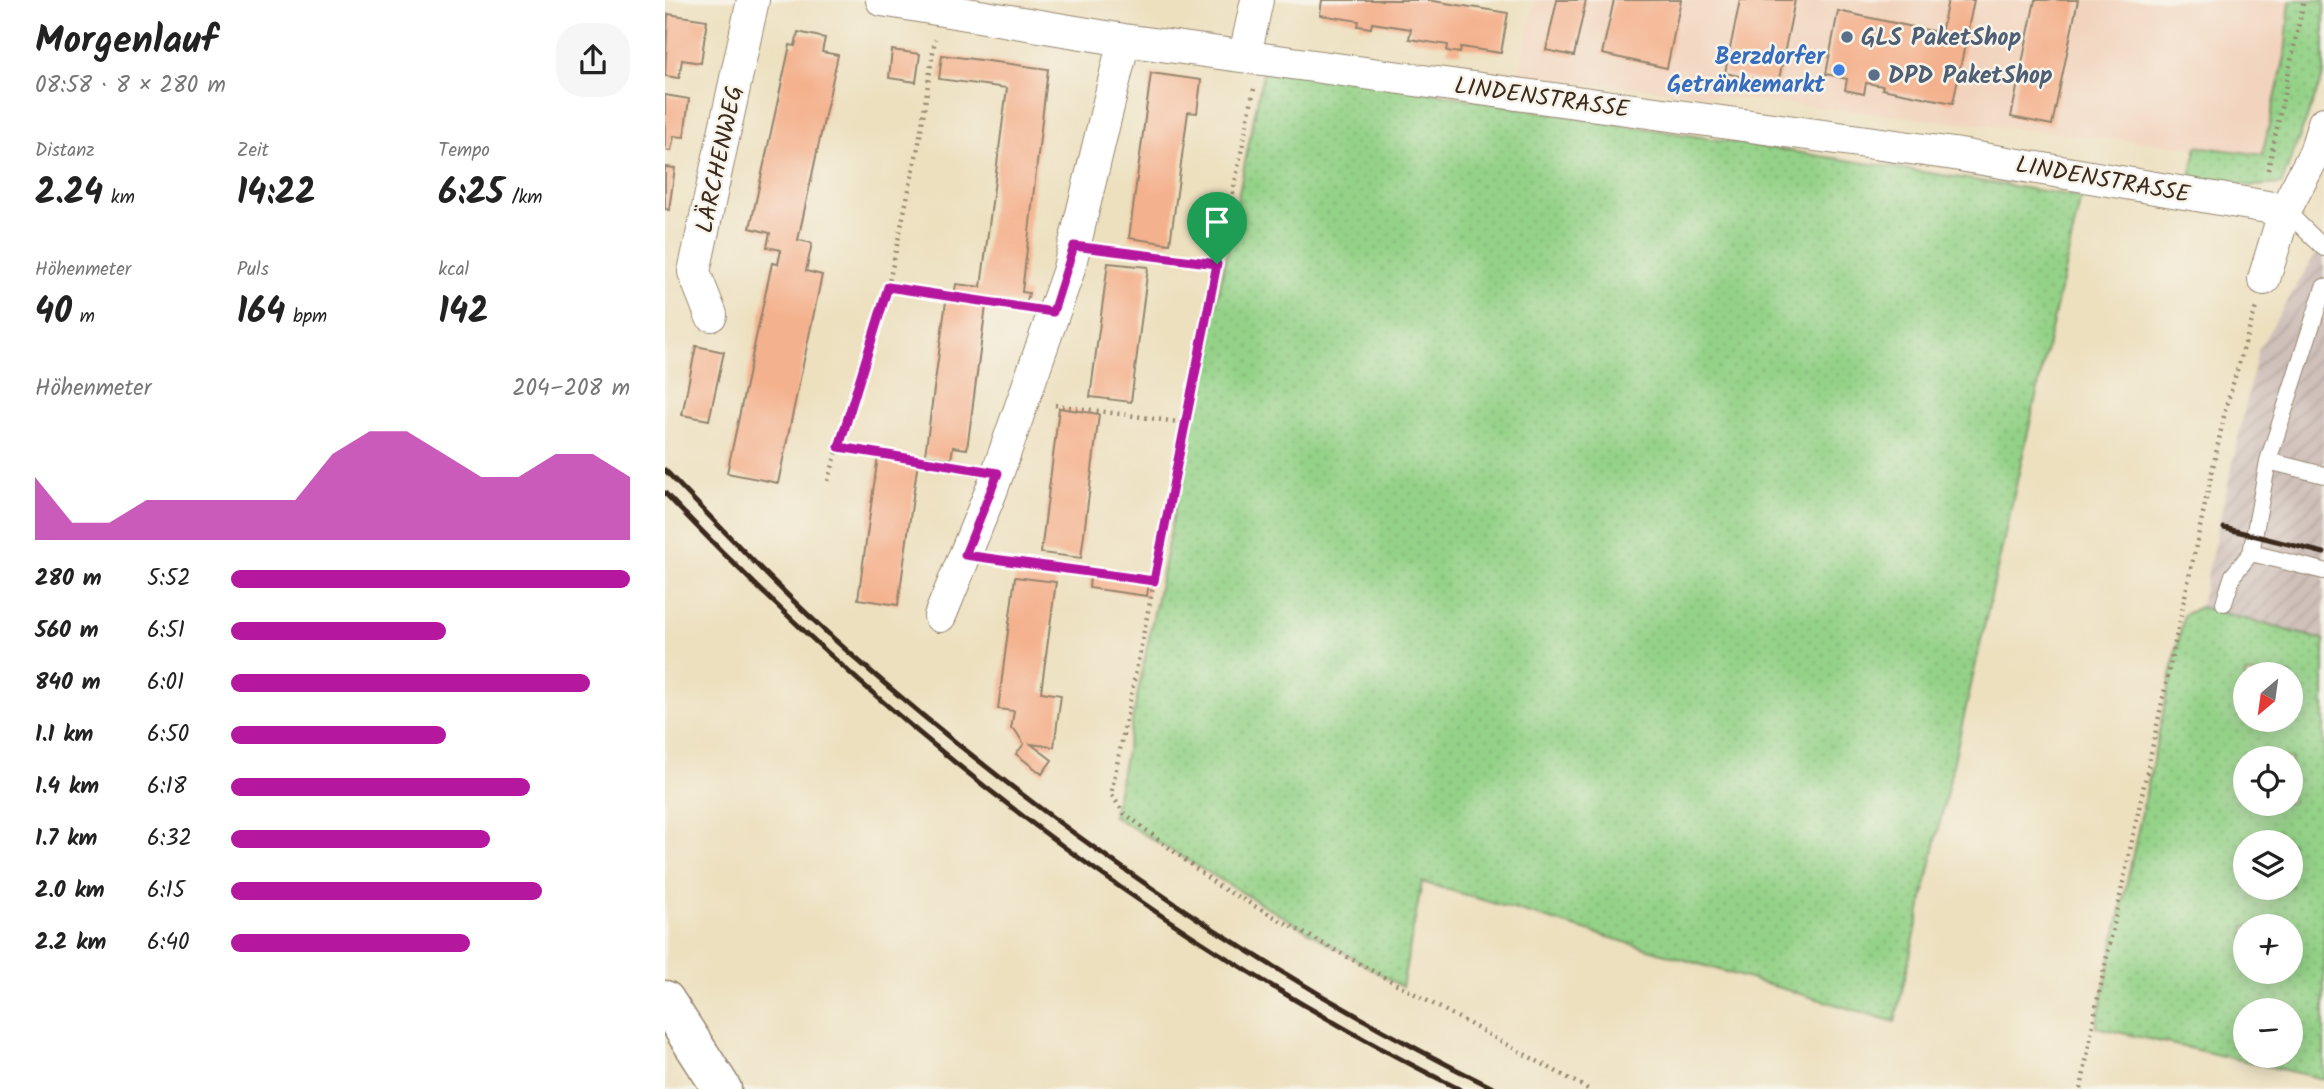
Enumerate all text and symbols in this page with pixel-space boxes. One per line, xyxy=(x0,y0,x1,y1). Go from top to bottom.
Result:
text: Morgenlauf xyxy=(35,12,217,72)
place label: GLS PaketShop xyxy=(1861,19,2021,58)
button: share xyxy=(556,23,630,97)
marker: GLS PaketShop xyxy=(1839,29,1855,45)
place label: Berzdorfer Getränkemarkt xyxy=(1667,38,1826,105)
place label: DPD PaketShop xyxy=(1888,57,2053,96)
marker: Berzdorfer Getränkemarkt xyxy=(1831,62,1847,78)
street label: LINDENSTRASSE xyxy=(1452,67,1633,130)
marker: DPD PaketShop xyxy=(1866,67,1882,83)
text: 08:58 · 8 × 280 m xyxy=(35,68,226,104)
street label: LÄRCHENWEG xyxy=(686,82,755,237)
text: Distanz xyxy=(35,136,95,166)
text: Zeit xyxy=(237,136,269,166)
text: Tempo xyxy=(438,136,490,166)
street label: LINDENSTRASSE xyxy=(2013,146,2194,215)
text: 2.24 xyxy=(35,166,103,222)
text: 14:22 xyxy=(237,166,316,222)
text: 6:25 xyxy=(438,166,504,222)
text: km xyxy=(103,183,135,213)
text: /km xyxy=(504,183,542,213)
pin xyxy=(1187,192,1247,264)
icon: arrive xyxy=(1198,203,1236,241)
text: Höhenmeter xyxy=(35,255,131,285)
text: Puls xyxy=(237,255,269,285)
text: kcal xyxy=(438,255,469,285)
text: 40 xyxy=(35,285,72,341)
text: 164 xyxy=(237,285,285,341)
text: 142 xyxy=(438,285,488,341)
text: m xyxy=(72,302,95,332)
text: bpm xyxy=(285,302,327,332)
text: Höhenmeter xyxy=(35,371,151,407)
text: 204–208 m xyxy=(512,371,630,407)
text: 280 m xyxy=(35,561,101,597)
text: 5:52 xyxy=(147,561,191,597)
text: 560 m xyxy=(35,613,99,649)
text: 6:51 xyxy=(147,613,185,649)
north arrow xyxy=(2233,662,2303,732)
map controls xyxy=(2233,662,2303,1068)
text: 840 m xyxy=(35,665,101,701)
text: 6:01 xyxy=(147,665,184,701)
text: 1.1 km xyxy=(35,717,93,753)
text: 6:50 xyxy=(147,717,189,753)
button: locate xyxy=(2233,746,2303,816)
text: 1.4 km xyxy=(35,769,99,805)
text: 6:18 xyxy=(147,769,187,805)
text: 1.7 km xyxy=(35,821,97,857)
text: 6:32 xyxy=(147,821,192,857)
button: layers xyxy=(2233,830,2303,900)
text: 2.0 km xyxy=(35,873,105,909)
text: 6:15 xyxy=(147,873,185,909)
button: + xyxy=(2233,914,2303,984)
text: 2.2 km xyxy=(35,925,106,961)
text: 6:40 xyxy=(147,925,190,961)
button: − xyxy=(2233,998,2303,1068)

